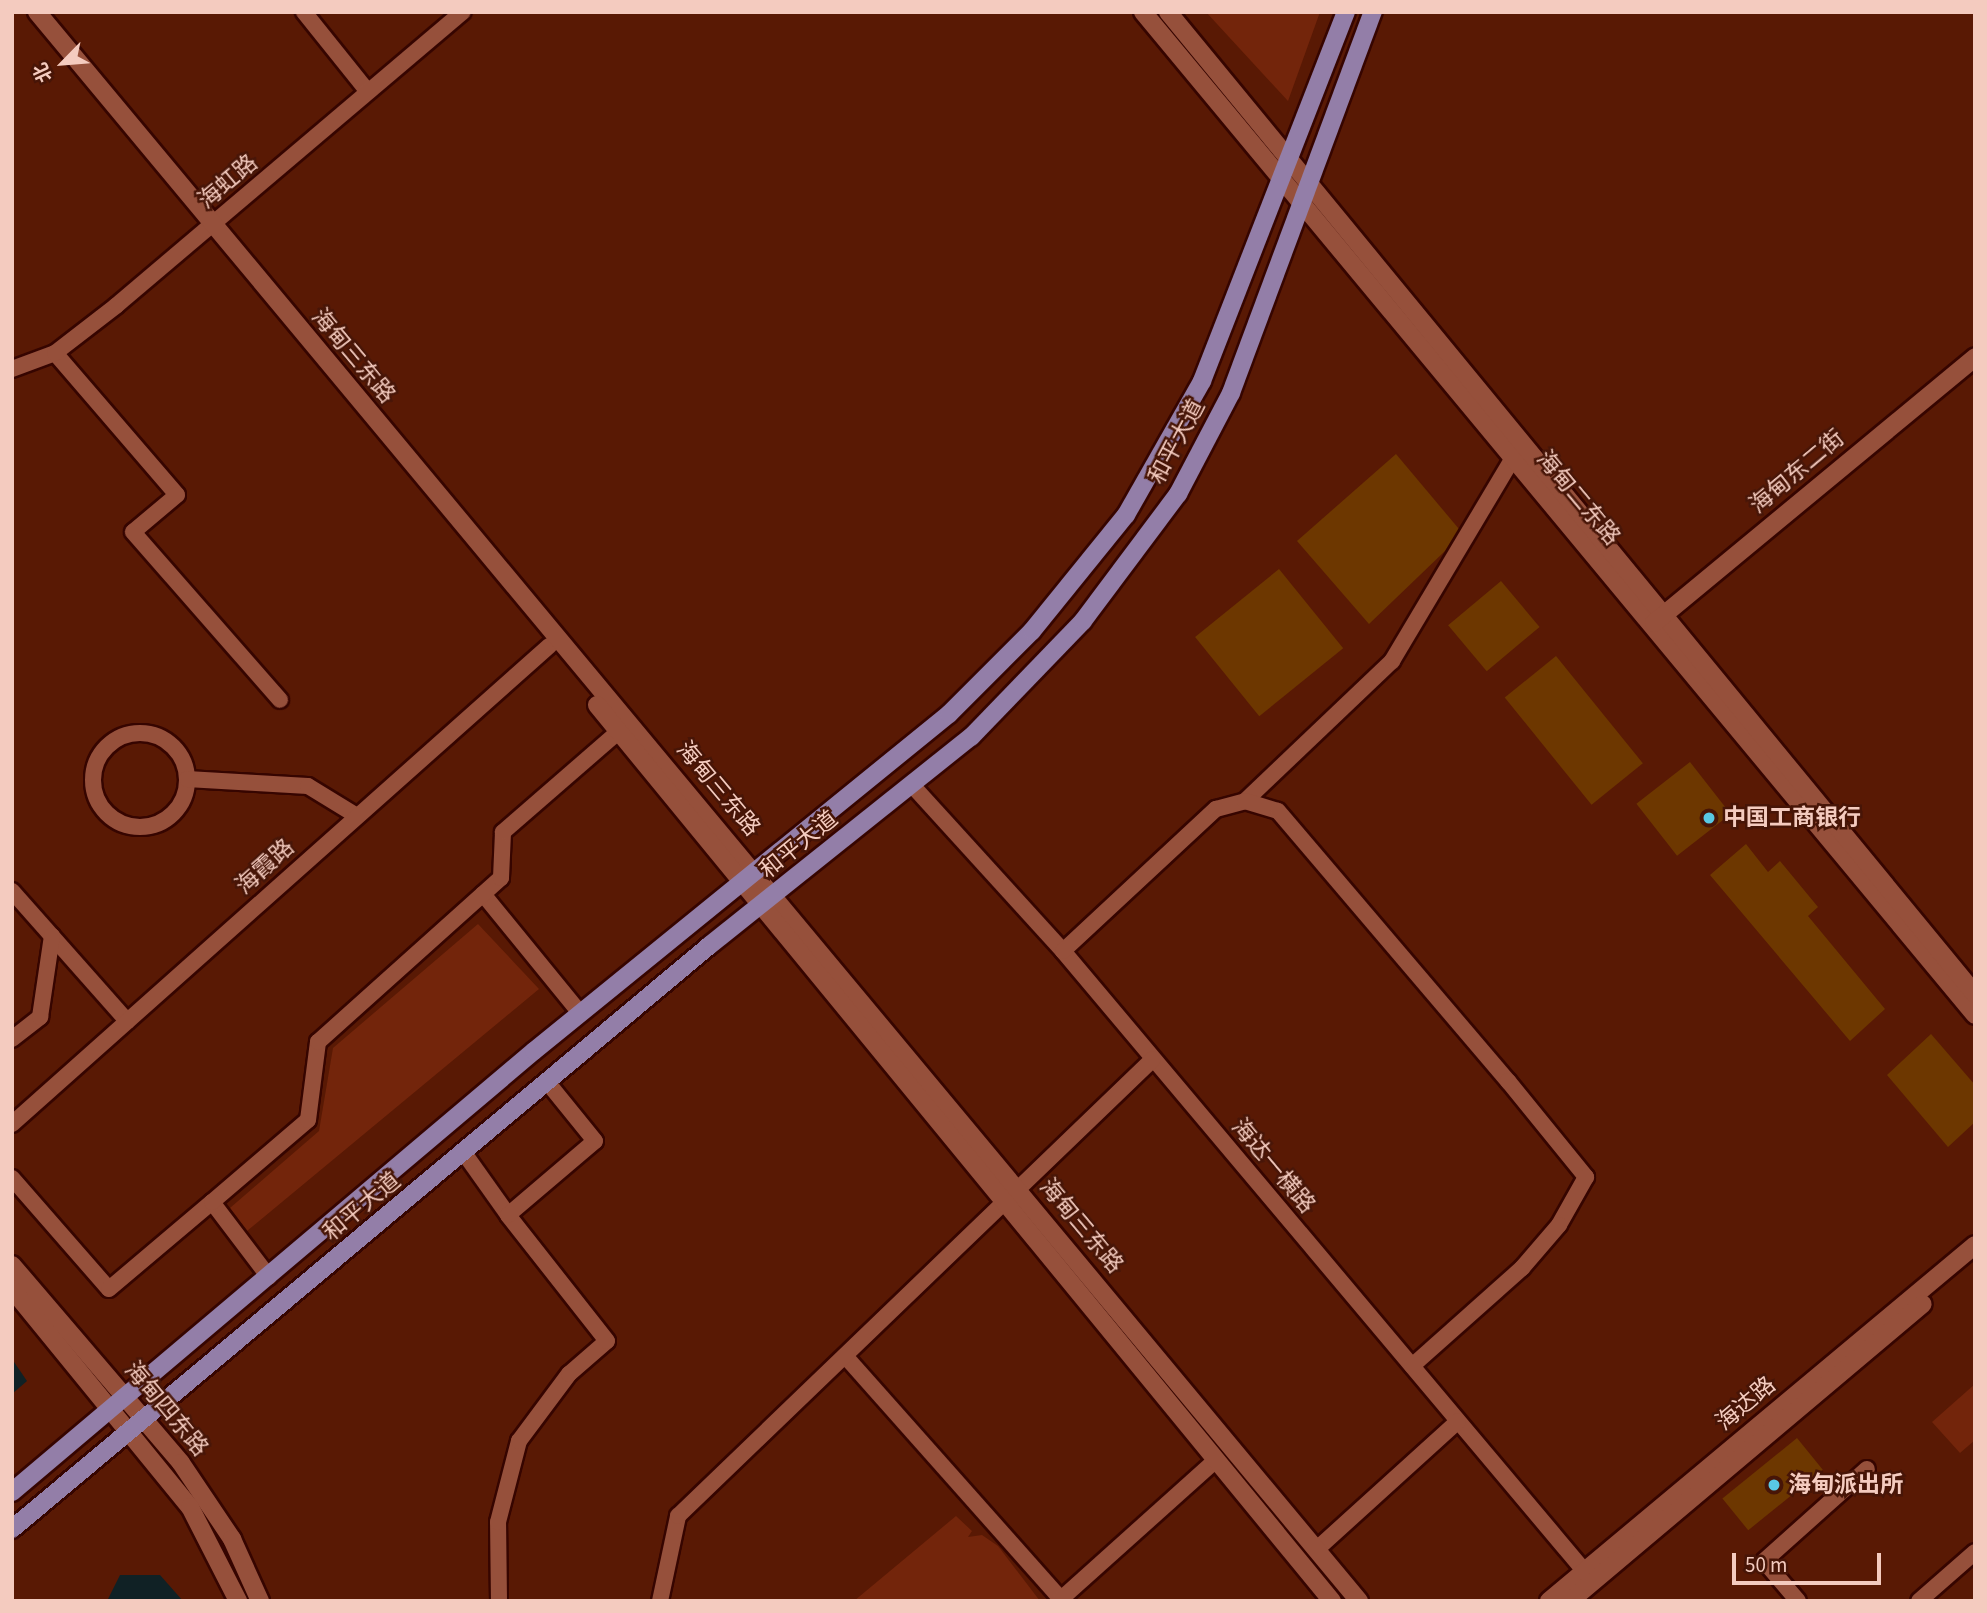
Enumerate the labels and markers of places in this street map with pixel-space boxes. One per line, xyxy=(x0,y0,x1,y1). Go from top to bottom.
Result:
place label: 中国工商银行 xyxy=(1723,804,1861,832)
marker: 中国工商银行 xyxy=(1701,810,1717,826)
place label: 海甸派出所 xyxy=(1788,1471,1903,1499)
marker: 海甸派出所 xyxy=(1766,1477,1782,1493)

